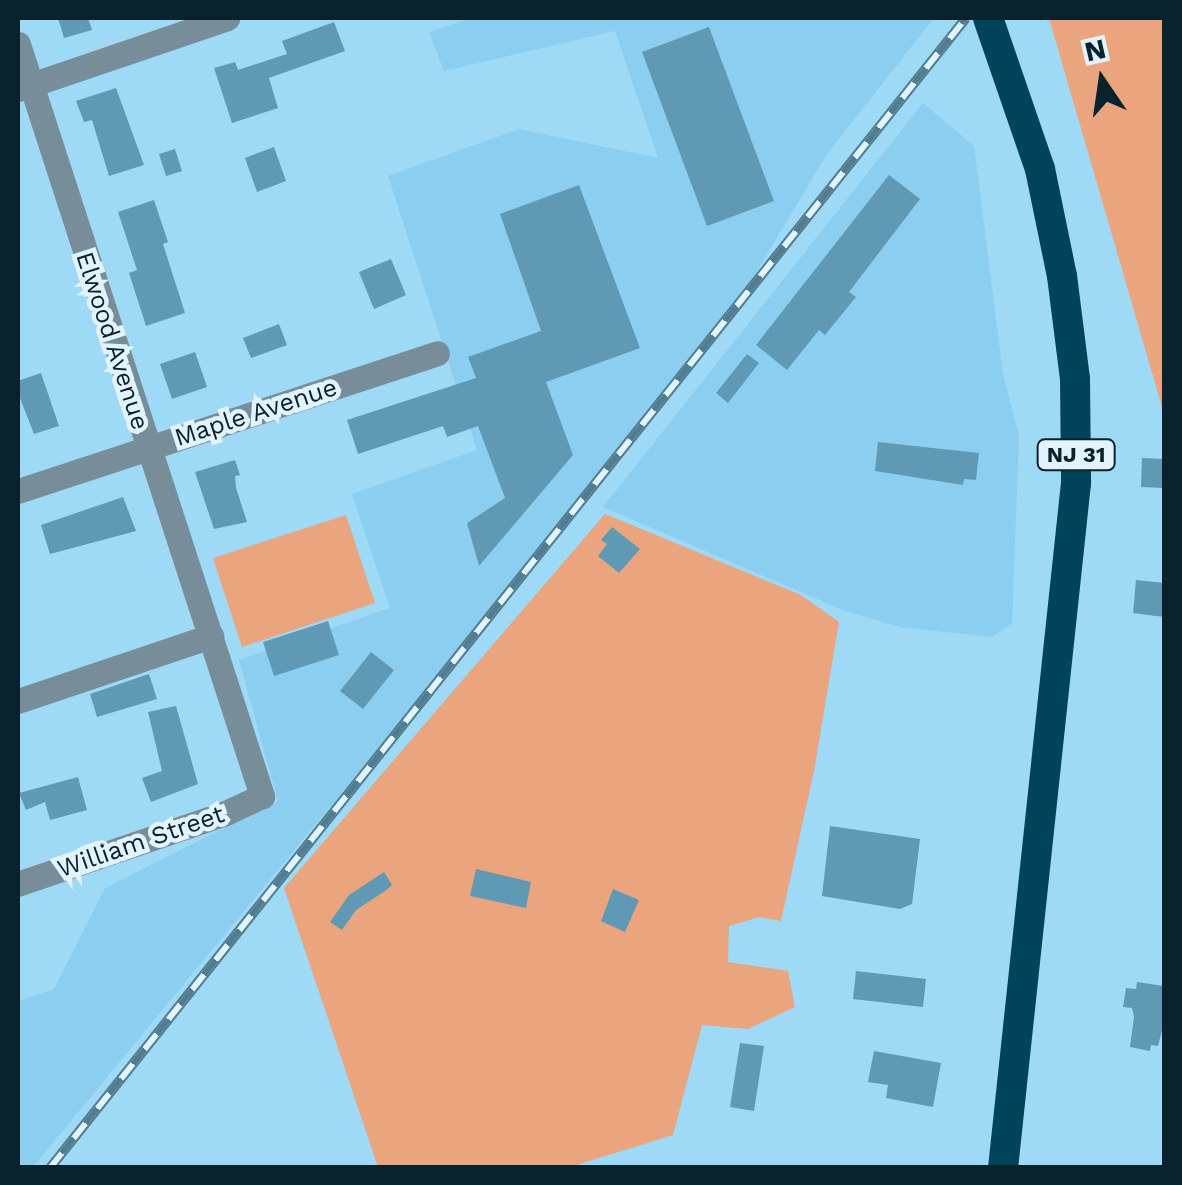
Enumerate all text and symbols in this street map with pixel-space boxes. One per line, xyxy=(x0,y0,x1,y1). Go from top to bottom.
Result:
north arrow xyxy=(1052,30,1152,130)
text: N xyxy=(1081,32,1109,69)
street label: Elwood Avenue xyxy=(69,248,155,434)
street label: Maple Avenue xyxy=(171,372,341,454)
road number: NJ 31 xyxy=(1036,438,1116,472)
street label: William Street xyxy=(54,799,228,885)

